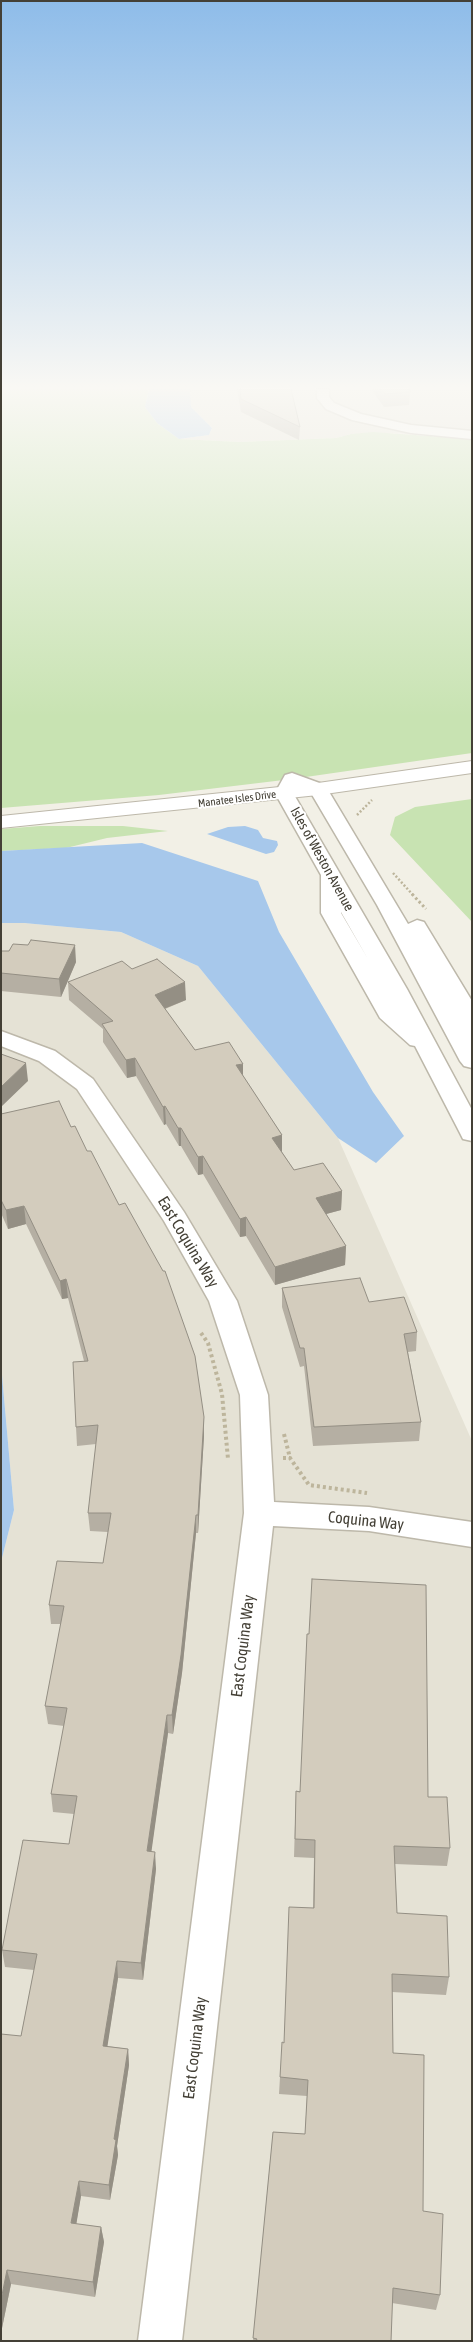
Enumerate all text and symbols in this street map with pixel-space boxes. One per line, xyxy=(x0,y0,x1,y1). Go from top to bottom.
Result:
street label: Manatee Isles Drive xyxy=(197,788,277,810)
street label: Isles of Weston Avenue xyxy=(286,804,358,914)
street label: East Coquina Way xyxy=(153,1193,223,1291)
street label: Coquina Way xyxy=(327,1507,405,1535)
street label: East Coquina Way xyxy=(227,1594,259,1698)
street label: East Coquina Way xyxy=(179,1996,211,2100)

